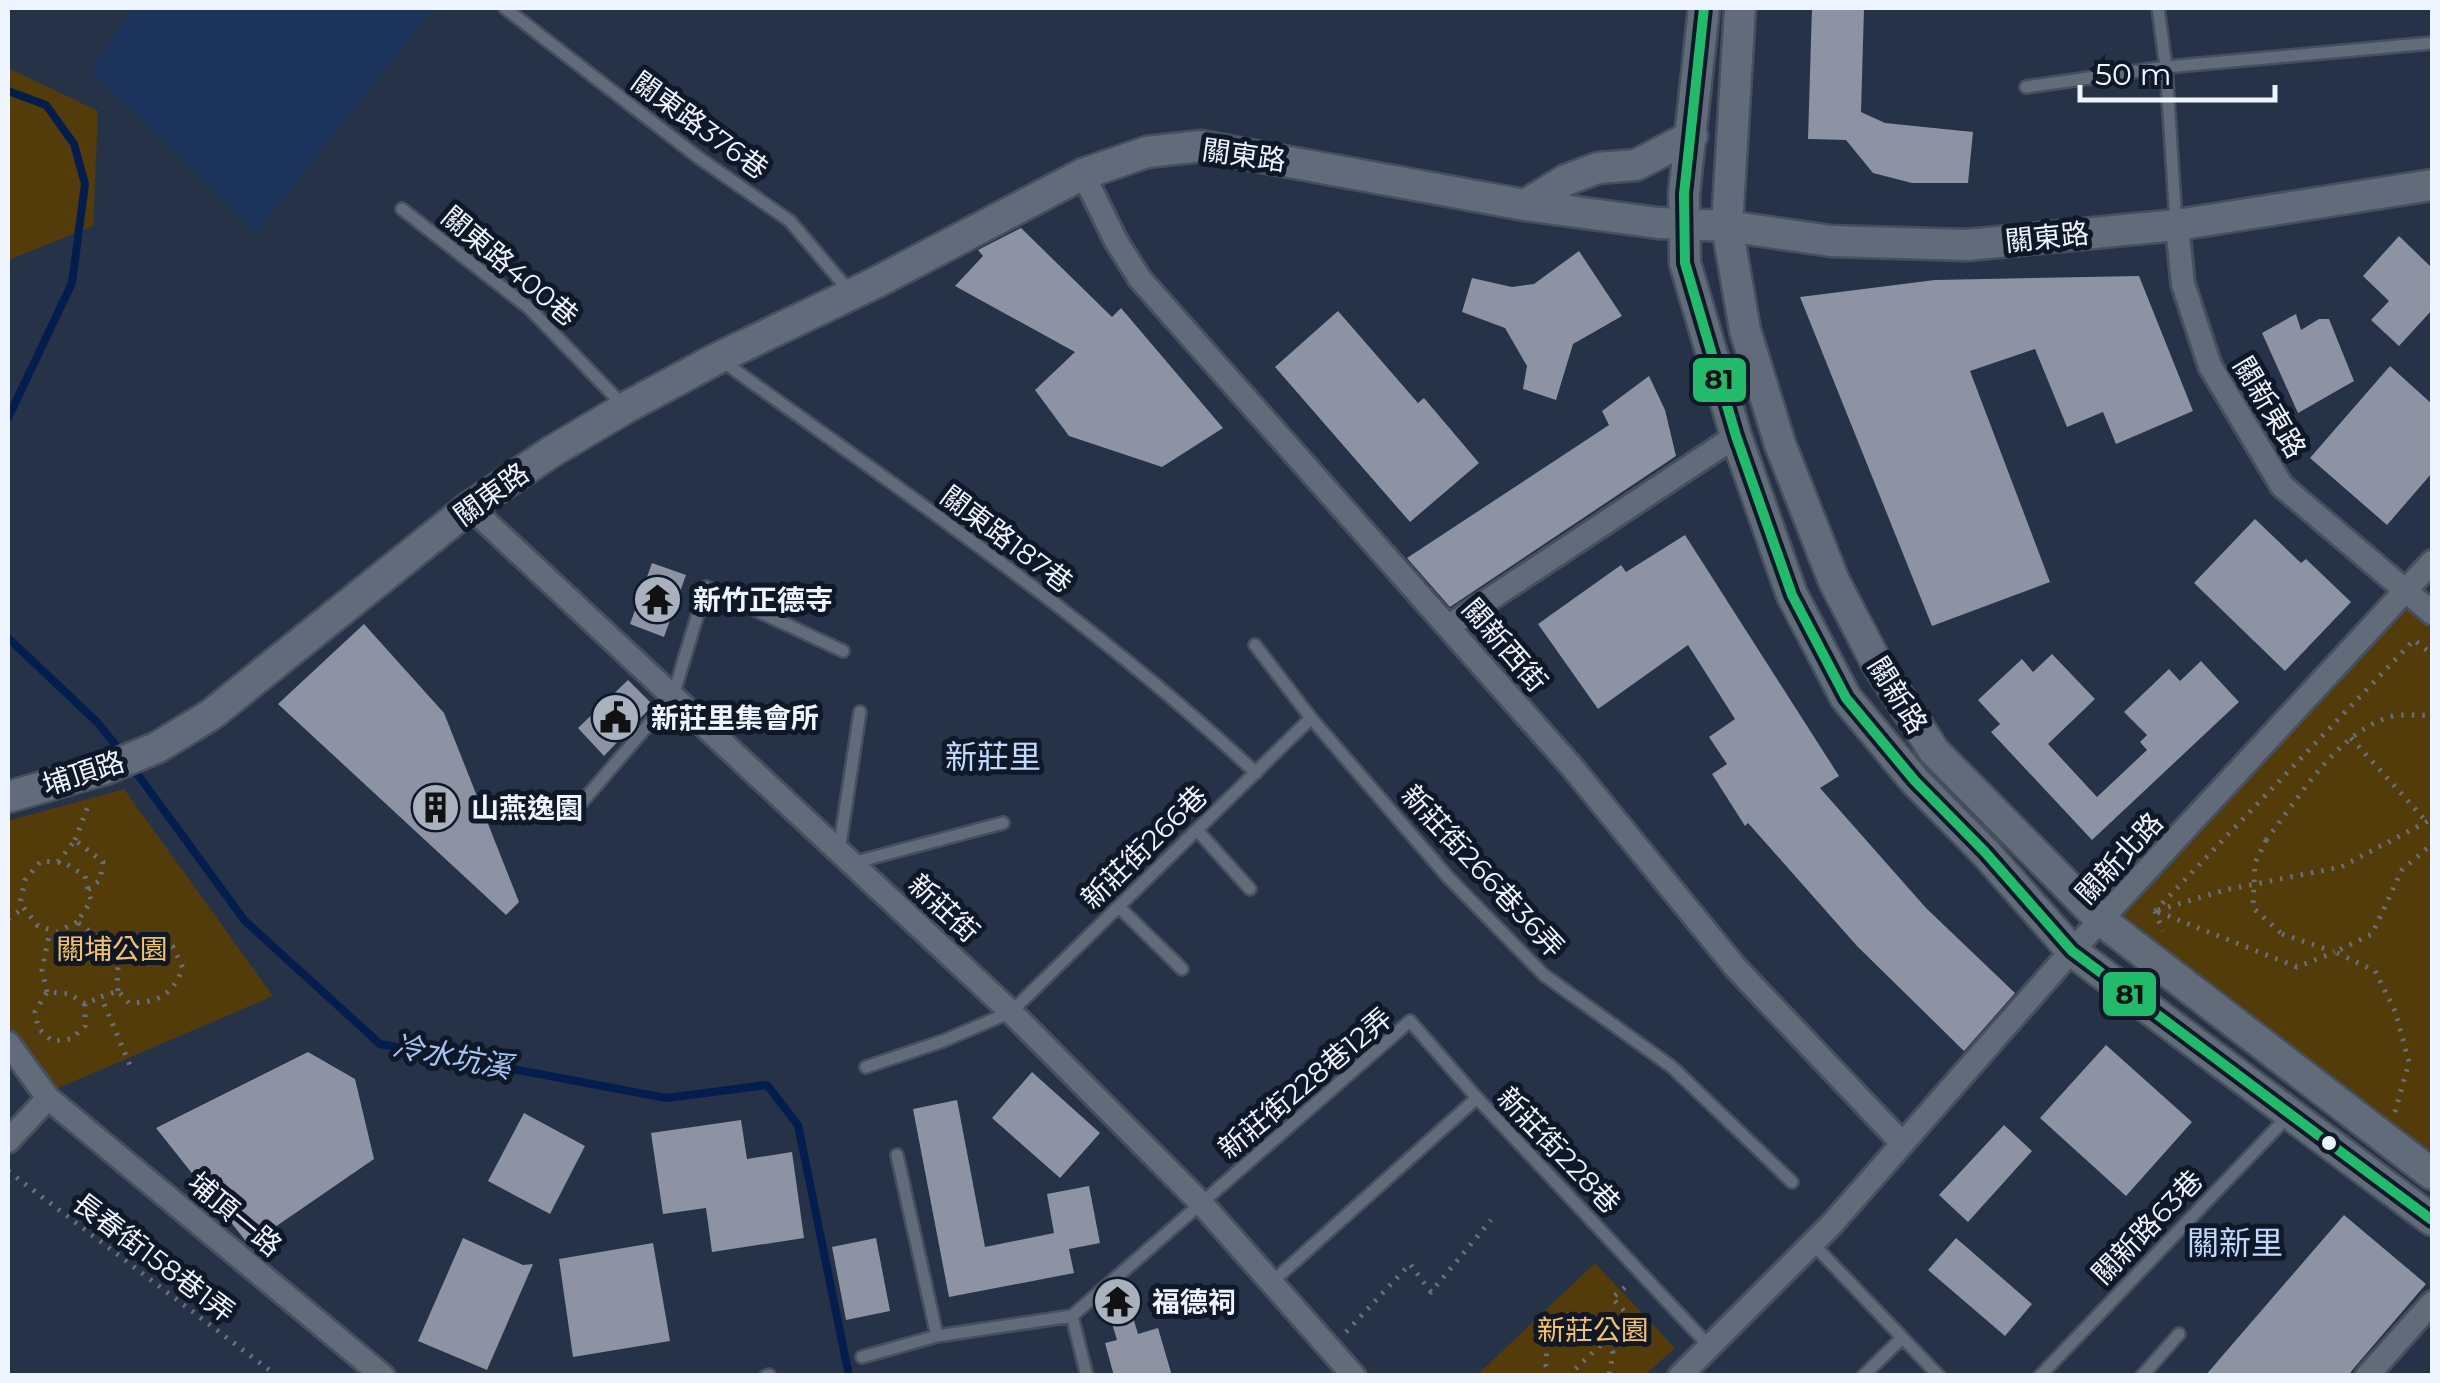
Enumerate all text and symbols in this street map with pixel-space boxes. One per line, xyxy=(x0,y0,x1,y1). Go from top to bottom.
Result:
scale bar xyxy=(2080,40,2275,102)
text: 50 m xyxy=(2095,56,2172,93)
street label: 關東路376巷 xyxy=(625,64,775,186)
street label: 關東路 xyxy=(1200,132,1288,178)
street label: 關東路400巷 xyxy=(435,199,585,333)
street label: 關東路 xyxy=(2003,216,2091,258)
street label: 關新東路 xyxy=(2227,350,2313,464)
line badge: 81 xyxy=(1691,356,1748,404)
text: 81 xyxy=(1704,362,1734,396)
street label: 關東路 xyxy=(447,456,535,532)
street label: 關東路187巷 xyxy=(934,478,1080,600)
temple icon: 新竹正德寺 xyxy=(632,574,684,626)
place label: 新竹正德寺 xyxy=(693,583,833,617)
street label: 關新西街 xyxy=(1455,592,1555,698)
street label: 關新路 xyxy=(1861,650,1935,740)
public building icon: 新莊里集會所 xyxy=(590,692,642,744)
place label: 新莊里集會所 xyxy=(651,701,819,735)
district label: 新莊里 xyxy=(945,737,1041,776)
street label: 埔頂路 xyxy=(38,744,128,802)
street label: 新莊街266巷36弄 xyxy=(1395,778,1571,964)
street label: 新莊街266巷 xyxy=(1074,779,1214,915)
building icon: 山燕逸園 xyxy=(410,782,462,834)
place label: 山燕逸園 xyxy=(471,791,583,825)
street label: 關新北路 xyxy=(2068,805,2170,911)
street label: 新莊街 xyxy=(902,867,986,949)
park label: 關埔公園 xyxy=(56,932,168,966)
line badge: 81 xyxy=(2101,970,2158,1018)
text: 81 xyxy=(2115,977,2145,1011)
street label: 新莊街228巷12弄 xyxy=(1211,1001,1399,1165)
water label: 冷水坑溪 xyxy=(390,1027,518,1087)
street label: 新莊街228巷 xyxy=(1491,1080,1627,1220)
unlabelled marker xyxy=(2319,1133,2339,1153)
street label: 關新路63巷 xyxy=(2084,1163,2210,1291)
street label: 埔頂一路 xyxy=(181,1165,289,1263)
street label: 長春街158巷1弄 xyxy=(66,1185,242,1329)
district label: 關新里 xyxy=(2187,1223,2283,1262)
temple icon: 福德祠 xyxy=(1091,1276,1143,1328)
place label: 福德祠 xyxy=(1152,1285,1236,1319)
park label: 新莊公園 xyxy=(1537,1313,1649,1347)

